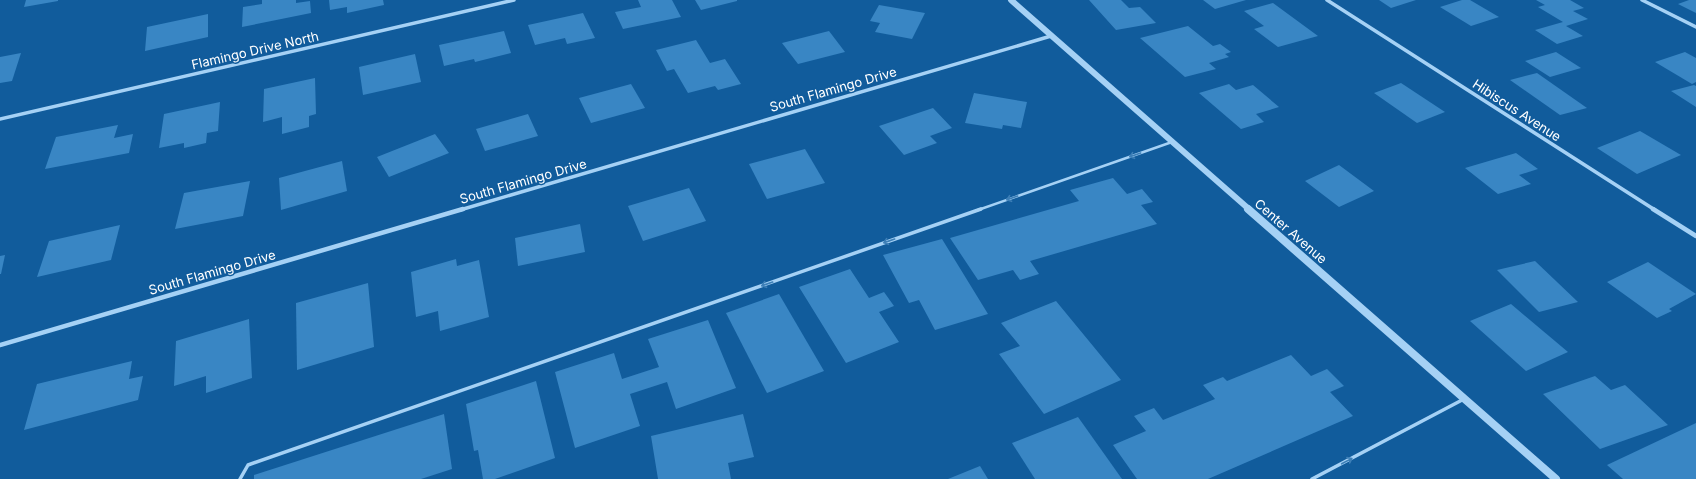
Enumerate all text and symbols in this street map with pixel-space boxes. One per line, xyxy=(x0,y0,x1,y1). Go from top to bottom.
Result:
street label: Flamingo Drive North xyxy=(190,28,320,72)
street label: South Flamingo Drive xyxy=(768,63,898,115)
street label: Hibiscus Avenue xyxy=(1470,75,1564,145)
one-way arrow xyxy=(1129,151,1141,159)
street label: South Flamingo Drive xyxy=(458,155,588,207)
one-way arrow xyxy=(1007,194,1019,202)
street label: Center Avenue xyxy=(1252,195,1330,267)
one-way arrow xyxy=(884,237,896,245)
street label: South Flamingo Drive xyxy=(147,246,277,298)
one-way arrow xyxy=(761,280,773,288)
one-way arrow xyxy=(1340,457,1352,464)

